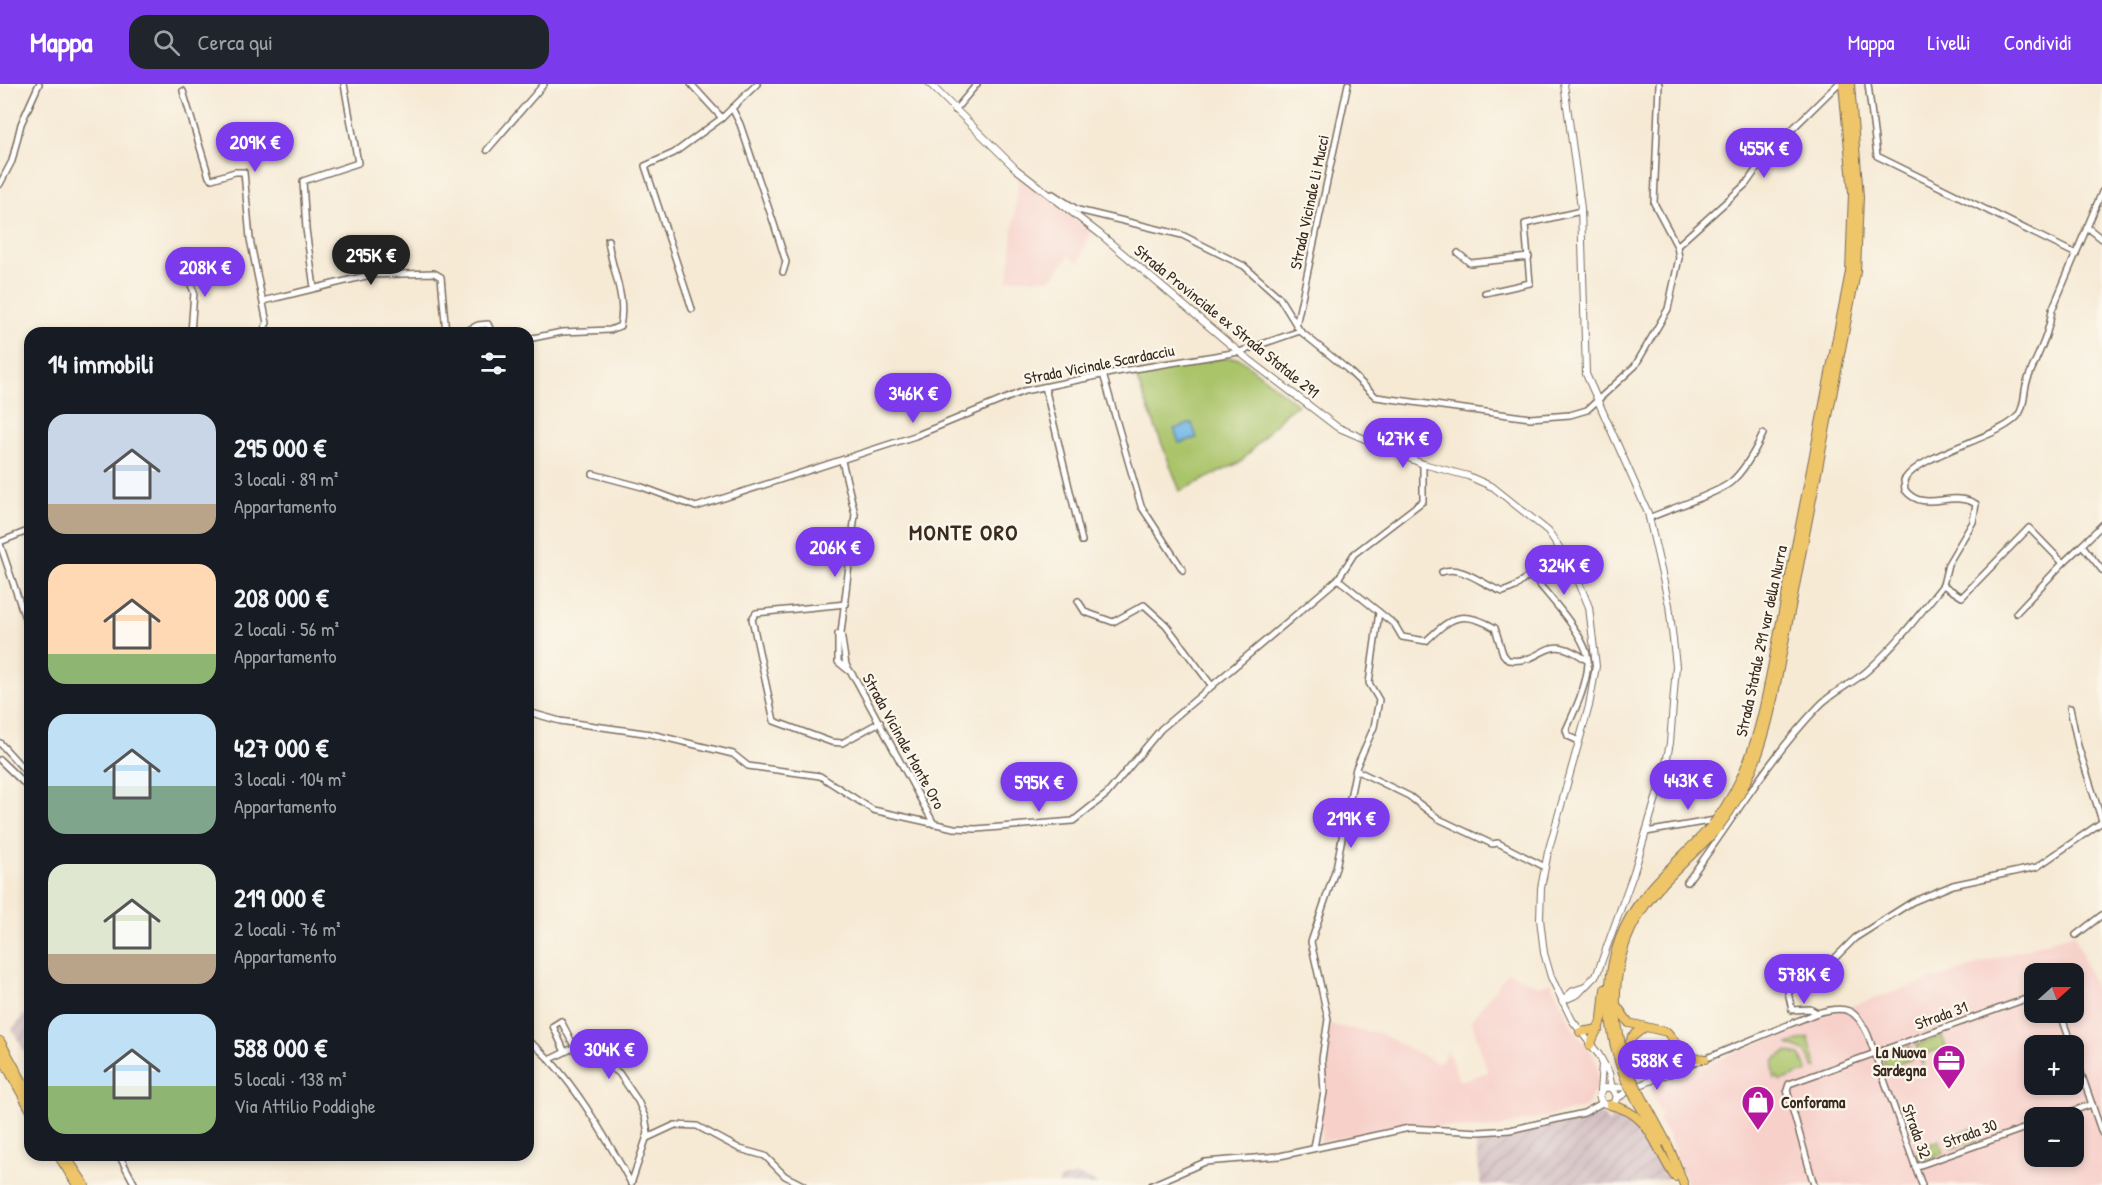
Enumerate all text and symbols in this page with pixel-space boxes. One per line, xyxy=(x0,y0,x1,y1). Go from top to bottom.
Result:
search box xyxy=(129,15,549,69)
text: Mappa xyxy=(30,23,93,61)
icon: search xyxy=(150,26,183,59)
text: Cerca qui xyxy=(198,27,273,57)
text: Mappa xyxy=(1848,28,1895,57)
text: Livelli xyxy=(1928,28,1971,57)
text: Condividi xyxy=(2004,28,2072,57)
pin: 209K € xyxy=(206,122,304,173)
text: 209K € xyxy=(230,128,280,155)
pin: 455K € xyxy=(1715,128,1813,179)
street label: Strada Vicinale Li Mucci xyxy=(1284,133,1334,271)
text: 455K € xyxy=(1739,134,1789,161)
pin: 295K € xyxy=(322,235,420,286)
street label: Strada Provinciale ex Strada Statale 291 xyxy=(1130,239,1324,403)
text: 295K € xyxy=(346,241,396,268)
pin: 208K € xyxy=(156,247,254,298)
text: 208K € xyxy=(179,253,231,280)
street label: Strada Vicinale Scardacciu xyxy=(1022,339,1177,389)
text: 14 immobili xyxy=(48,346,154,381)
icon: filters xyxy=(477,347,510,380)
pin: 346K € xyxy=(864,373,962,424)
text: 346K € xyxy=(888,379,938,406)
pin: 427K € xyxy=(1354,418,1452,469)
text: 427K € xyxy=(1377,424,1429,451)
text: 295 000 € xyxy=(234,430,326,465)
icon: home xyxy=(96,438,168,510)
text: 3 locali · 89 m² xyxy=(234,465,338,492)
text: Appartamento xyxy=(234,492,337,519)
district label: MONTE ORO xyxy=(909,517,1019,547)
pin: 206K € xyxy=(786,527,884,578)
text: 206K € xyxy=(810,533,860,560)
street label: Strada Statale 291 var della Nurra xyxy=(1730,543,1792,739)
pin: 324K € xyxy=(1515,545,1613,596)
text: 324K € xyxy=(1539,551,1589,578)
text: 208 000 € xyxy=(234,580,328,615)
icon: home xyxy=(96,588,168,660)
text: 2 locali · 56 m² xyxy=(234,615,339,642)
text: Appartamento xyxy=(234,642,337,669)
street label: Strada Vicinale Monte Oro xyxy=(858,669,951,813)
text: 427 000 € xyxy=(234,730,328,765)
icon: home xyxy=(96,738,168,810)
pin: 443K € xyxy=(1639,760,1737,811)
pin: 595K € xyxy=(990,762,1088,813)
text: 3 locali · 104 m² xyxy=(234,765,346,792)
text: 443K € xyxy=(1664,766,1712,793)
text: 595K € xyxy=(1015,768,1063,795)
text: Appartamento xyxy=(234,792,337,819)
pin: 219K € xyxy=(1302,798,1400,849)
text: 219K € xyxy=(1327,804,1375,831)
text: 219 000 € xyxy=(234,880,325,915)
icon: home xyxy=(96,888,168,960)
text: 2 locali · 76 m² xyxy=(234,915,341,942)
text: Appartamento xyxy=(234,942,337,969)
pin: 578K € xyxy=(1755,954,1853,1005)
text: 578K € xyxy=(1778,960,1830,987)
north arrow xyxy=(2024,963,2084,1023)
map controls xyxy=(2024,963,2084,1167)
street label: Strada 31 xyxy=(1912,995,1971,1035)
pin: 304K € xyxy=(560,1029,658,1080)
text: 588 000 € xyxy=(234,1030,327,1065)
text: 304K € xyxy=(584,1035,634,1062)
button: + xyxy=(2024,1035,2084,1095)
icon: home xyxy=(96,1038,168,1110)
pin: 588K € xyxy=(1608,1040,1706,1091)
place label: La Nuova Sardegna xyxy=(1873,1041,1927,1082)
office icon: La Nuova Sardegna xyxy=(1931,1043,1967,1090)
text: 588K € xyxy=(1632,1046,1682,1073)
text: 5 locali · 138 m² xyxy=(234,1065,347,1092)
shop icon: Conforama xyxy=(1740,1084,1776,1131)
place label: Conforama xyxy=(1781,1091,1846,1113)
text: Via Attilio Poddighe xyxy=(234,1092,376,1119)
street label: Strada 32 xyxy=(1897,1101,1937,1162)
button: − xyxy=(2024,1107,2084,1167)
street label: Strada 30 xyxy=(1940,1113,2000,1153)

